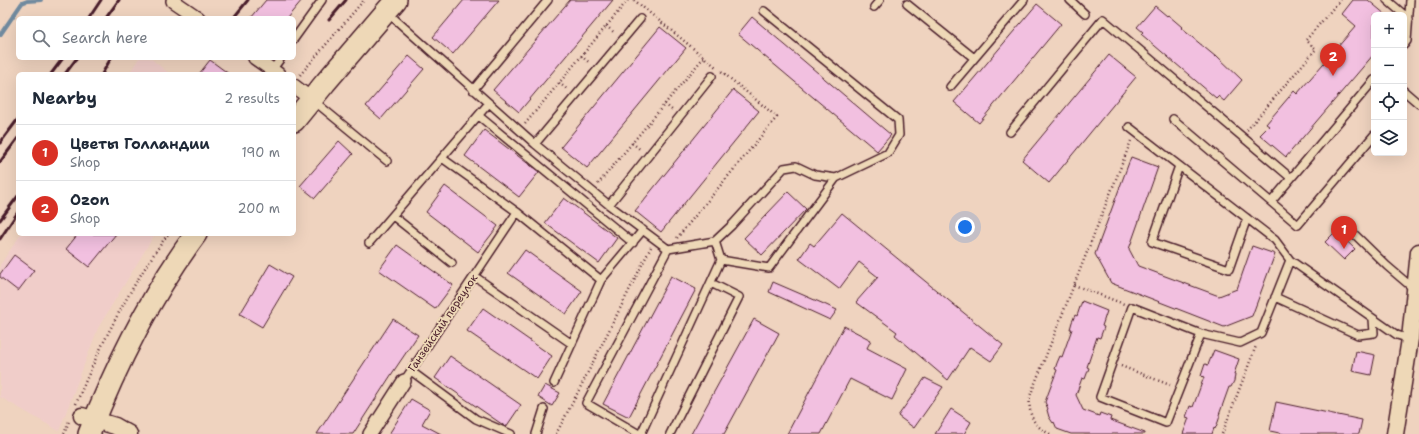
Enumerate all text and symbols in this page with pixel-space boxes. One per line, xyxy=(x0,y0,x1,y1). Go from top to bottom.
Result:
map controls xyxy=(1371,12,1407,156)
button: + xyxy=(1371,12,1407,48)
search box xyxy=(16,16,296,60)
icon: search xyxy=(30,27,52,49)
text: Search here xyxy=(62,28,148,48)
pin: 2 xyxy=(1320,43,1346,76)
button: − xyxy=(1371,48,1407,84)
button: locate xyxy=(1371,84,1407,120)
text: Nearby xyxy=(32,87,97,109)
text: 2 results xyxy=(224,90,280,107)
button: layers xyxy=(1371,120,1407,156)
text: Цветы Голландии xyxy=(70,134,210,154)
text: 1 xyxy=(42,144,48,161)
text: 190 m xyxy=(241,144,280,161)
text: Shop xyxy=(70,154,100,171)
text: Ozon xyxy=(70,190,110,210)
text: 2 xyxy=(40,200,50,217)
text: 200 m xyxy=(238,200,280,217)
text: Shop xyxy=(70,210,100,227)
pin: 1 xyxy=(1331,216,1357,249)
your location xyxy=(955,217,975,237)
street label: Ганзейский переулок xyxy=(405,271,481,375)

